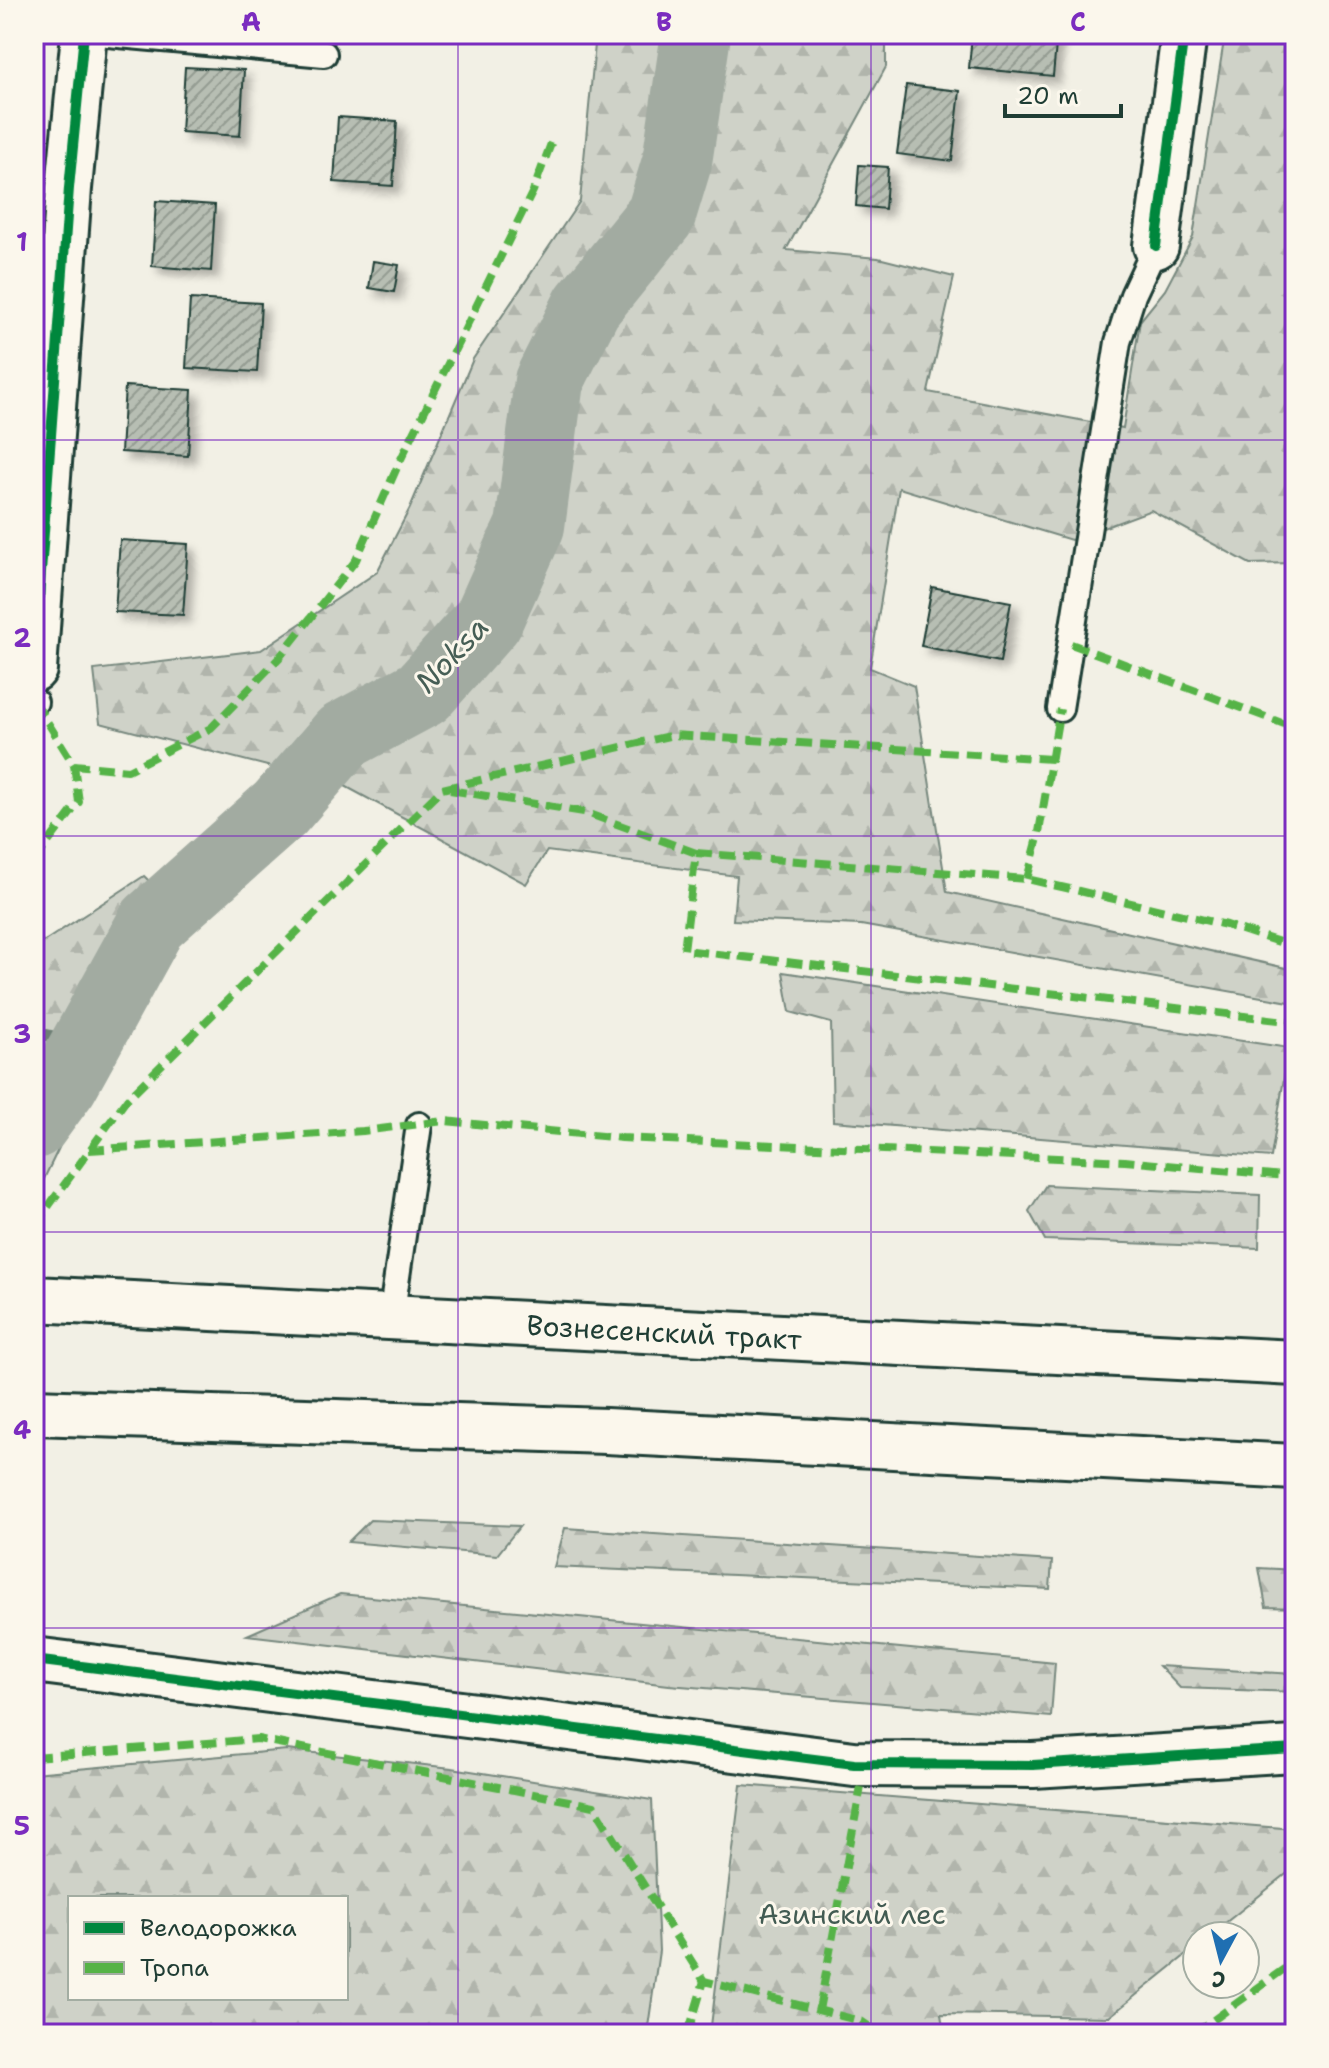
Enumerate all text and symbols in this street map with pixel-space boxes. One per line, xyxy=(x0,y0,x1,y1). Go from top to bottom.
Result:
text: A xyxy=(241,4,261,39)
text: B xyxy=(656,4,672,39)
text: C xyxy=(1070,4,1086,39)
scale bar xyxy=(1005,68,1121,118)
text: 20 m xyxy=(1017,80,1079,112)
text: 1 xyxy=(16,224,28,259)
water label: Noksa xyxy=(406,607,498,702)
text: 2 xyxy=(13,620,31,655)
text: 3 xyxy=(13,1016,31,1051)
street label: Вознесенский тракт xyxy=(525,1306,803,1358)
text: 4 xyxy=(13,1412,31,1447)
text: 5 xyxy=(14,1808,30,1843)
park label: Азинский лес xyxy=(758,1895,946,1933)
legend xyxy=(68,1896,348,2000)
text: Велодорожка xyxy=(140,1912,297,1944)
north arrow xyxy=(1181,1920,1261,2000)
text: Тропа xyxy=(140,1952,209,1984)
text: С xyxy=(1210,1964,1227,1995)

